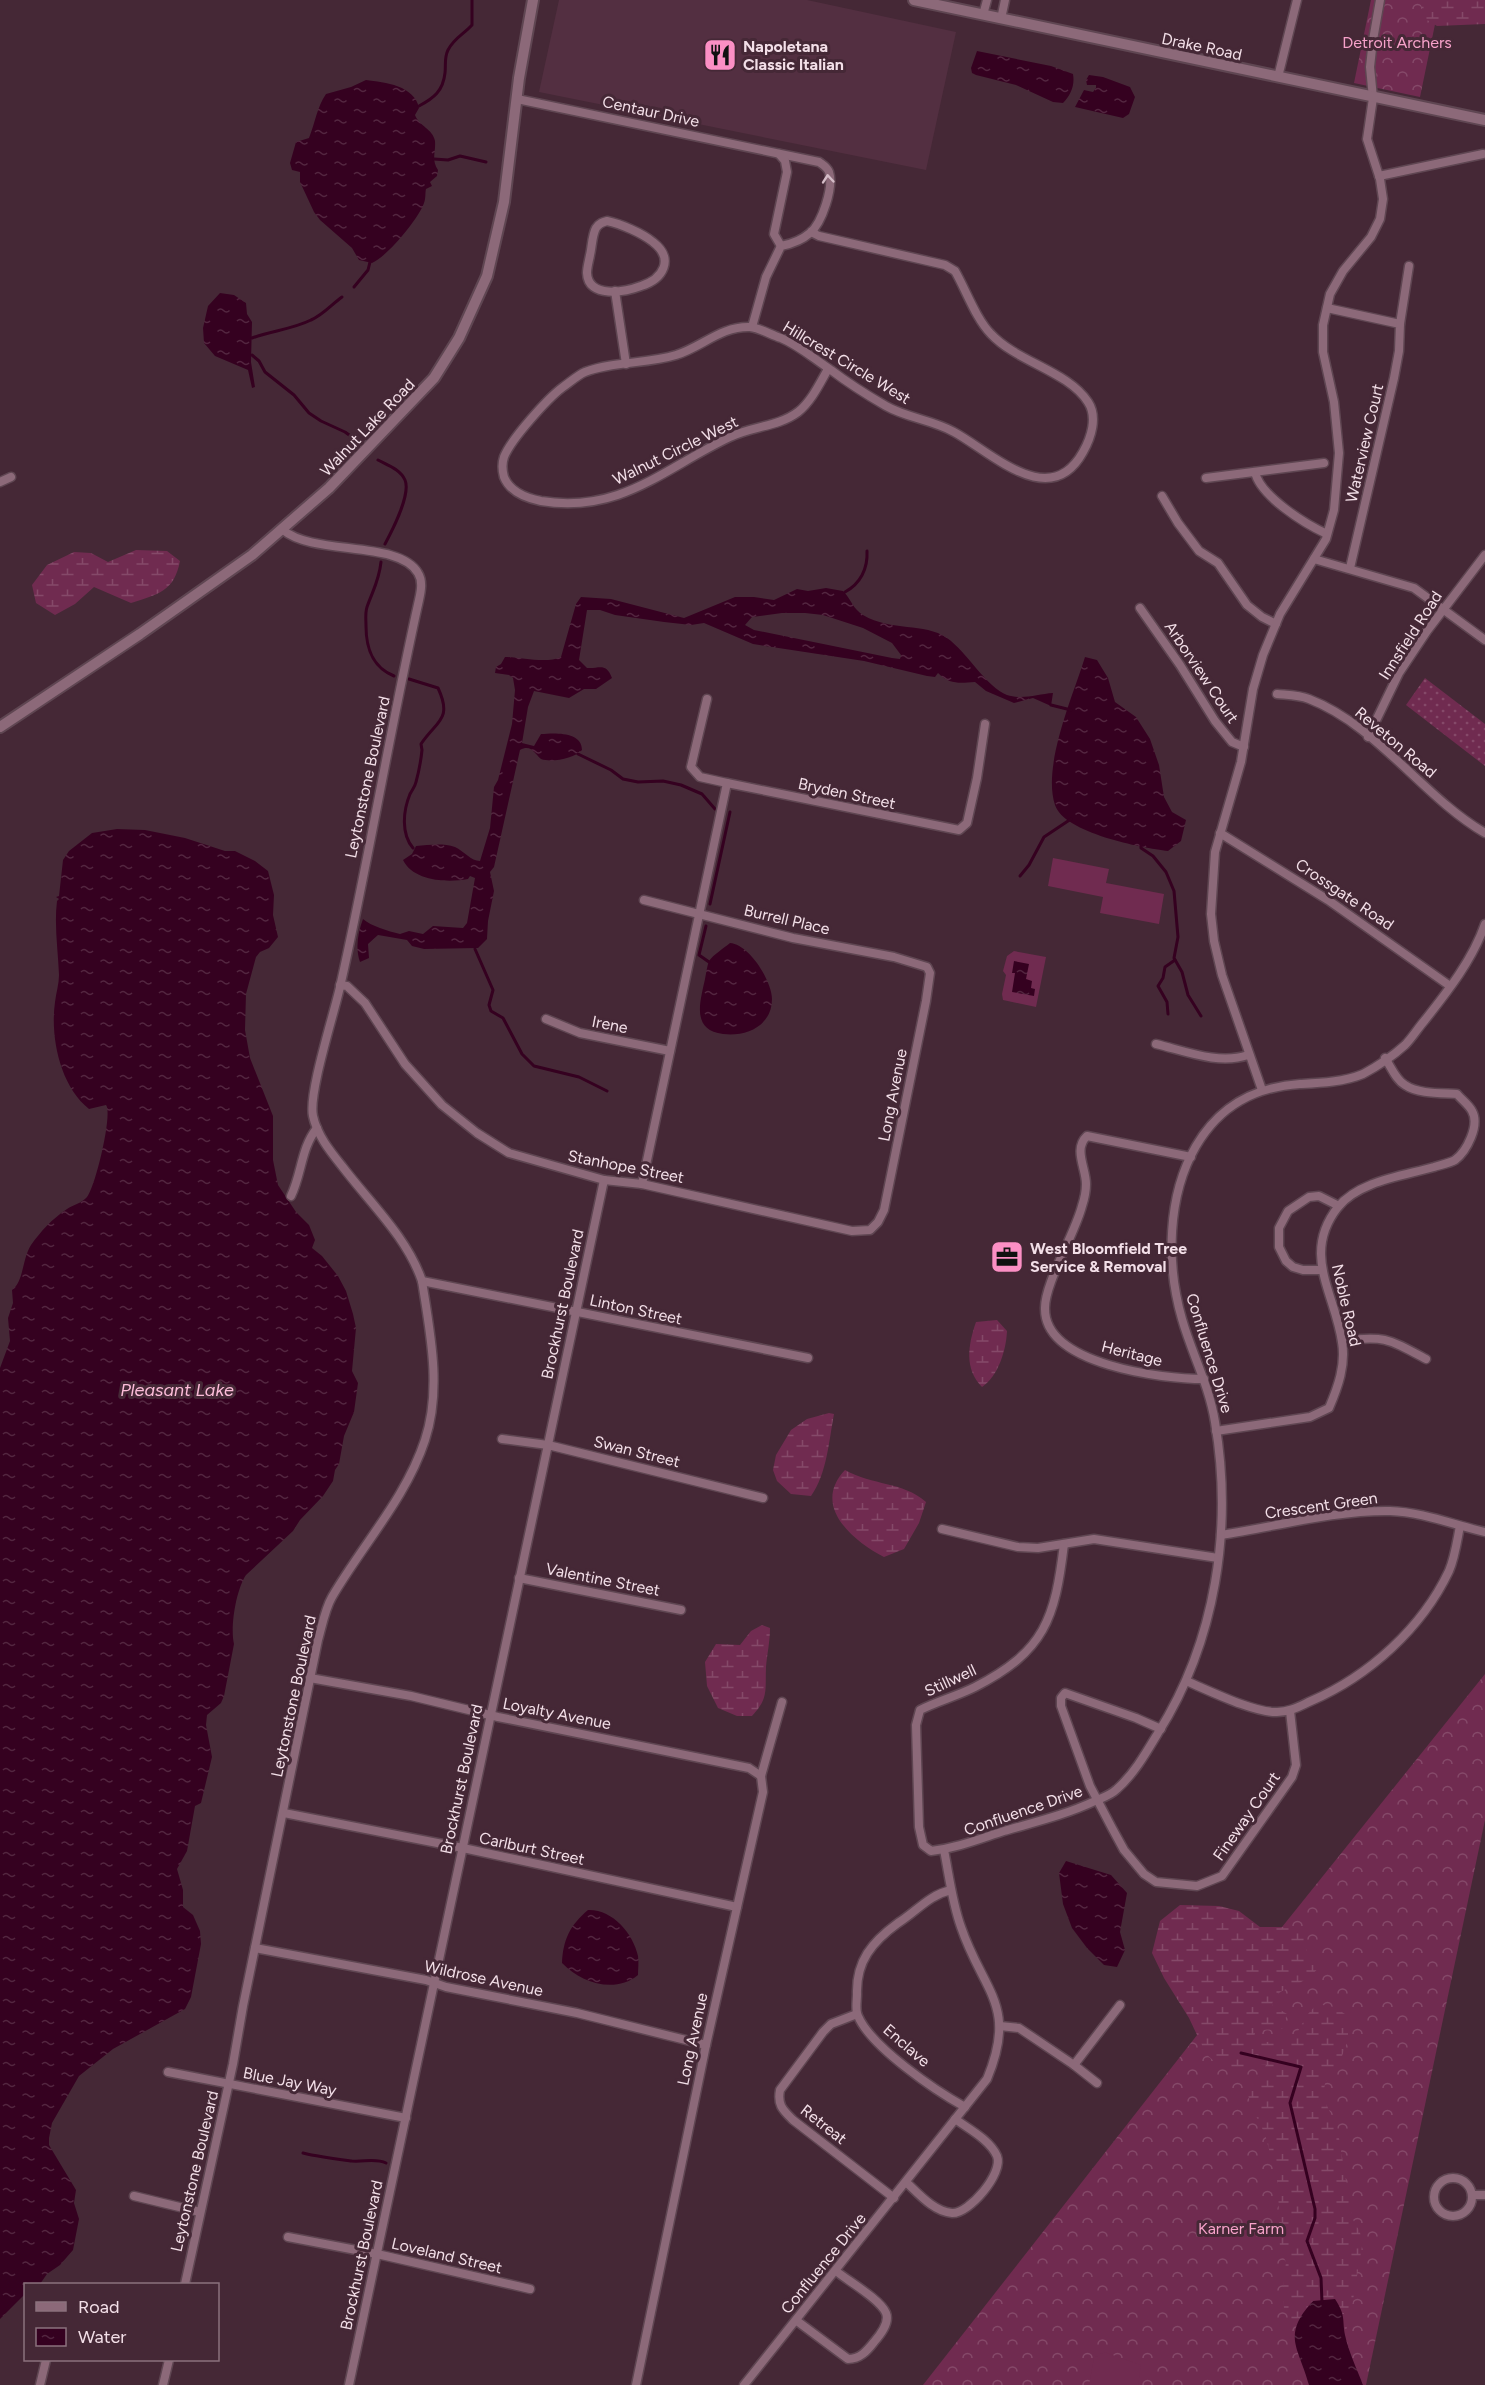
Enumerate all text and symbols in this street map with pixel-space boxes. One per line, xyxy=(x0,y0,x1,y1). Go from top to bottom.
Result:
street label: Drake Road xyxy=(1160,29,1244,64)
park label: Detroit Archers xyxy=(1342,33,1452,52)
restaurant icon: Napoletana Classic Italian xyxy=(702,37,738,73)
place label: Napoletana Classic Italian xyxy=(743,37,844,74)
street label: Centaur Drive xyxy=(601,92,701,131)
one-way arrow xyxy=(822,174,835,183)
street label: Hillcrest Circle West xyxy=(779,317,914,408)
street label: Walnut Lake Road xyxy=(316,375,419,480)
street label: Waterview Court xyxy=(1342,382,1387,504)
street label: Walnut Circle West xyxy=(610,412,741,489)
street label: Innsfield Road xyxy=(1375,587,1446,683)
street label: Arborview Court xyxy=(1161,618,1243,727)
street label: Leytonstone Boulevard xyxy=(341,694,394,860)
street label: Reveton Road xyxy=(1351,703,1440,782)
street label: Bryden Street xyxy=(796,774,897,813)
street label: Crossgate Road xyxy=(1292,855,1397,934)
street label: Burrell Place xyxy=(742,900,832,939)
street label: Irene xyxy=(590,1012,630,1037)
street label: Long Avenue xyxy=(874,1047,911,1143)
street label: Stanhope Street xyxy=(566,1146,686,1187)
street label: Brockhurst Boulevard xyxy=(537,1227,588,1381)
office icon: West Bloomfield Tree Service & Removal xyxy=(989,1239,1025,1275)
place label: West Bloomfield Tree Service & Removal xyxy=(1030,1239,1187,1276)
street label: Noble Road xyxy=(1328,1262,1365,1348)
street label: Linton Street xyxy=(588,1290,684,1329)
street label: Confluence Drive xyxy=(1182,1291,1237,1416)
street label: Heritage xyxy=(1099,1337,1165,1370)
water label: Pleasant Lake xyxy=(120,1379,234,1401)
street label: Swan Street xyxy=(592,1432,682,1471)
street label: Crescent Green xyxy=(1264,1488,1379,1523)
street label: Valentine Street xyxy=(544,1559,662,1600)
street label: Leytonstone Boulevard xyxy=(267,1613,320,1779)
street label: Stillwell xyxy=(921,1660,979,1701)
street label: Loyalty Avenue xyxy=(501,1694,613,1733)
street label: Brockhurst Boulevard xyxy=(436,1702,487,1856)
street label: Fineway Court xyxy=(1209,1768,1284,1864)
street label: Confluence Drive xyxy=(961,1781,1085,1840)
street label: Carlburt Street xyxy=(478,1828,586,1869)
street label: Wildrose Avenue xyxy=(423,1957,545,2000)
street label: Long Avenue xyxy=(673,1991,712,2087)
street label: Enclave xyxy=(879,2020,934,2071)
street label: Blue Jay Way xyxy=(242,2063,339,2100)
street label: Leytonstone Boulevard xyxy=(167,2089,222,2254)
street label: Retreat xyxy=(797,2101,850,2148)
street label: Brockhurst Boulevard xyxy=(336,2178,387,2332)
street label: Confluence Drive xyxy=(777,2209,870,2318)
park label: Karner Farm xyxy=(1198,2219,1284,2238)
street label: Loveland Street xyxy=(390,2234,504,2277)
legend xyxy=(24,2283,219,2361)
text: Road xyxy=(78,2296,119,2318)
text: Water xyxy=(78,2326,126,2348)

